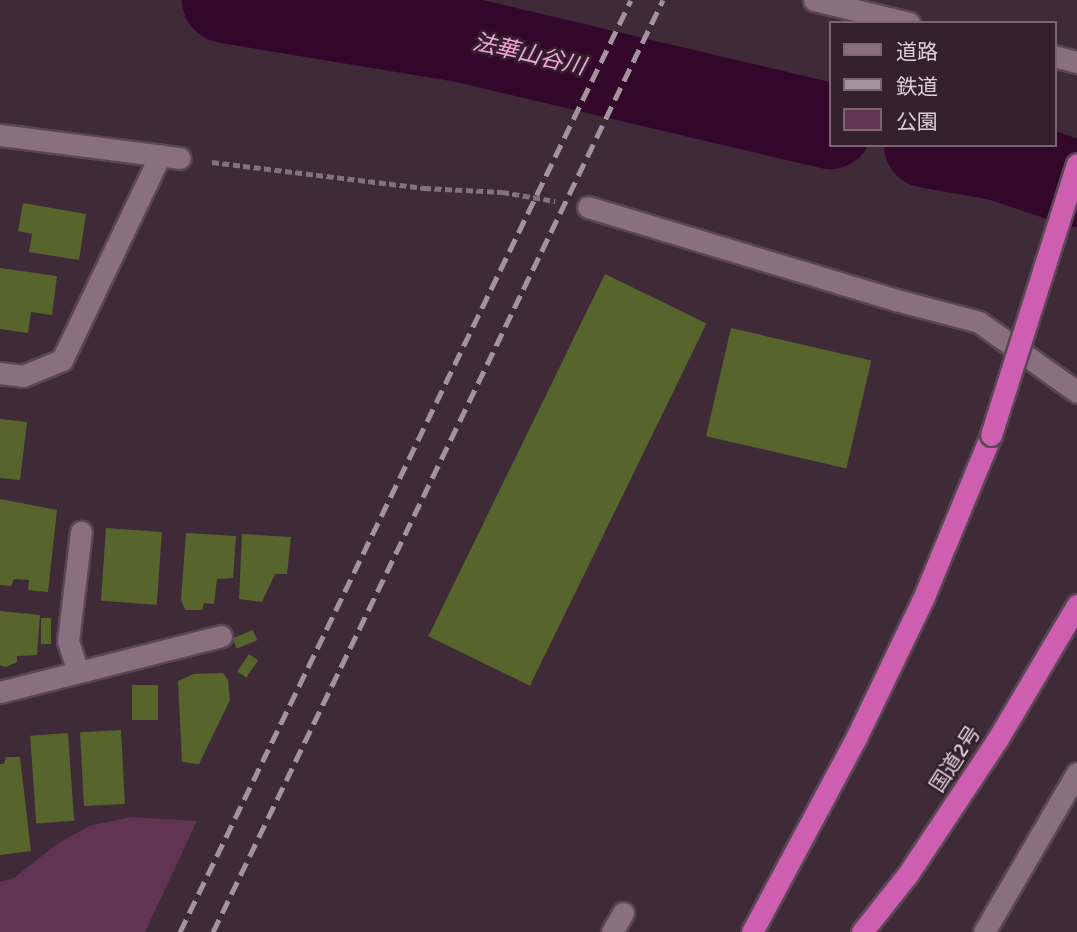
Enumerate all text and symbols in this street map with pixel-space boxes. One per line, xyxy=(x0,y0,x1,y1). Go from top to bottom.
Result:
legend xyxy=(828,21,1056,147)
water label: 法華山谷川 xyxy=(470,29,588,81)
text: 道路 xyxy=(896,39,938,65)
text: 鉄道 xyxy=(896,74,938,100)
text: 公園 xyxy=(896,109,938,135)
street label: 国道2号 xyxy=(924,721,986,797)

